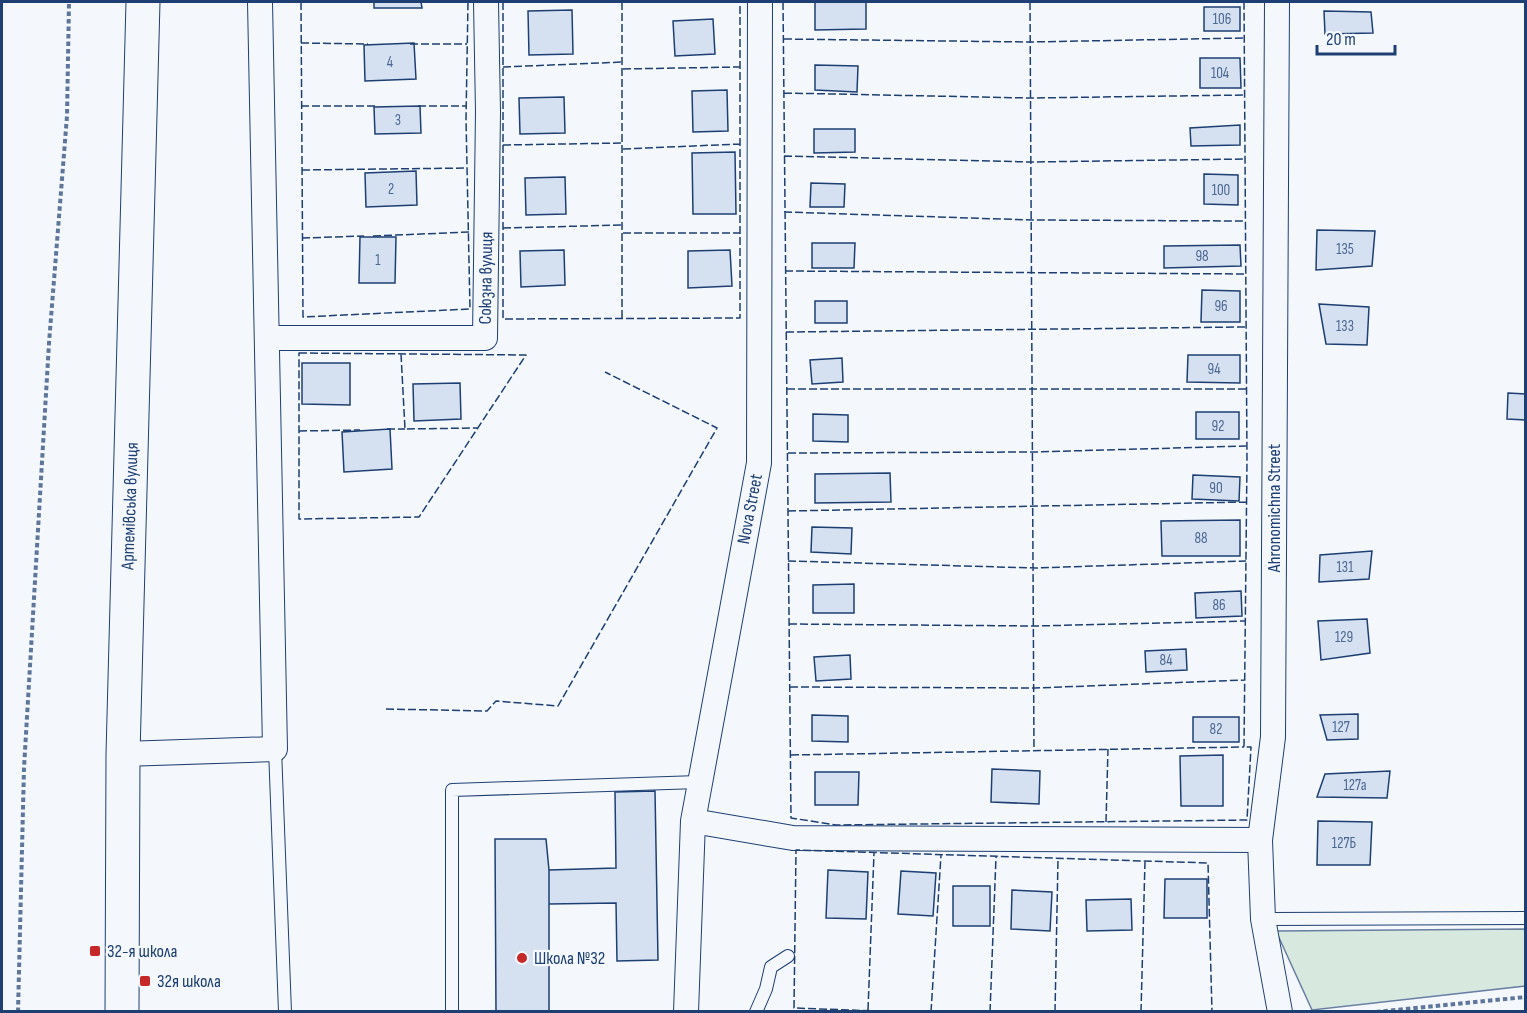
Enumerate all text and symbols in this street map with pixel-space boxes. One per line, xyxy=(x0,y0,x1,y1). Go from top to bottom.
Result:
house number: 106 xyxy=(1213,10,1231,29)
scale bar xyxy=(1317,18,1395,56)
text: 20 m xyxy=(1326,29,1356,50)
house number: 4 xyxy=(387,53,393,72)
house number: 104 xyxy=(1211,64,1229,83)
house number: 3 xyxy=(395,111,401,130)
house number: 2 xyxy=(388,180,394,199)
house number: 100 xyxy=(1212,181,1230,200)
street label: Союзна вулиця xyxy=(475,231,497,325)
house number: 135 xyxy=(1336,240,1354,259)
house number: 98 xyxy=(1195,247,1209,266)
house number: 1 xyxy=(375,251,381,270)
house number: 96 xyxy=(1214,297,1228,316)
house number: 133 xyxy=(1336,317,1354,336)
house number: 94 xyxy=(1208,360,1220,379)
house number: 92 xyxy=(1212,417,1224,436)
street label: Артемівська вулиця xyxy=(117,442,143,571)
street label: Ahronomichna Street xyxy=(1264,443,1285,573)
street label: Nova Street xyxy=(733,472,767,546)
house number: 90 xyxy=(1209,479,1223,498)
house number: 88 xyxy=(1194,529,1208,548)
house number: 131 xyxy=(1337,558,1354,577)
house number: 86 xyxy=(1212,596,1226,615)
house number: 129 xyxy=(1335,628,1353,647)
house number: 84 xyxy=(1159,651,1173,670)
house number: 127 xyxy=(1332,718,1350,737)
house number: 82 xyxy=(1210,720,1222,739)
house number: 127а xyxy=(1343,776,1367,795)
house number: 127Б xyxy=(1332,834,1357,853)
place label: 32-я школа xyxy=(107,941,178,962)
marker: 32-я школа xyxy=(88,944,102,958)
place label: Школа №32 xyxy=(534,948,605,969)
marker: Школа №32 xyxy=(515,951,529,965)
place label: 32я школа xyxy=(157,971,221,992)
marker: 32я школа xyxy=(138,974,152,988)

